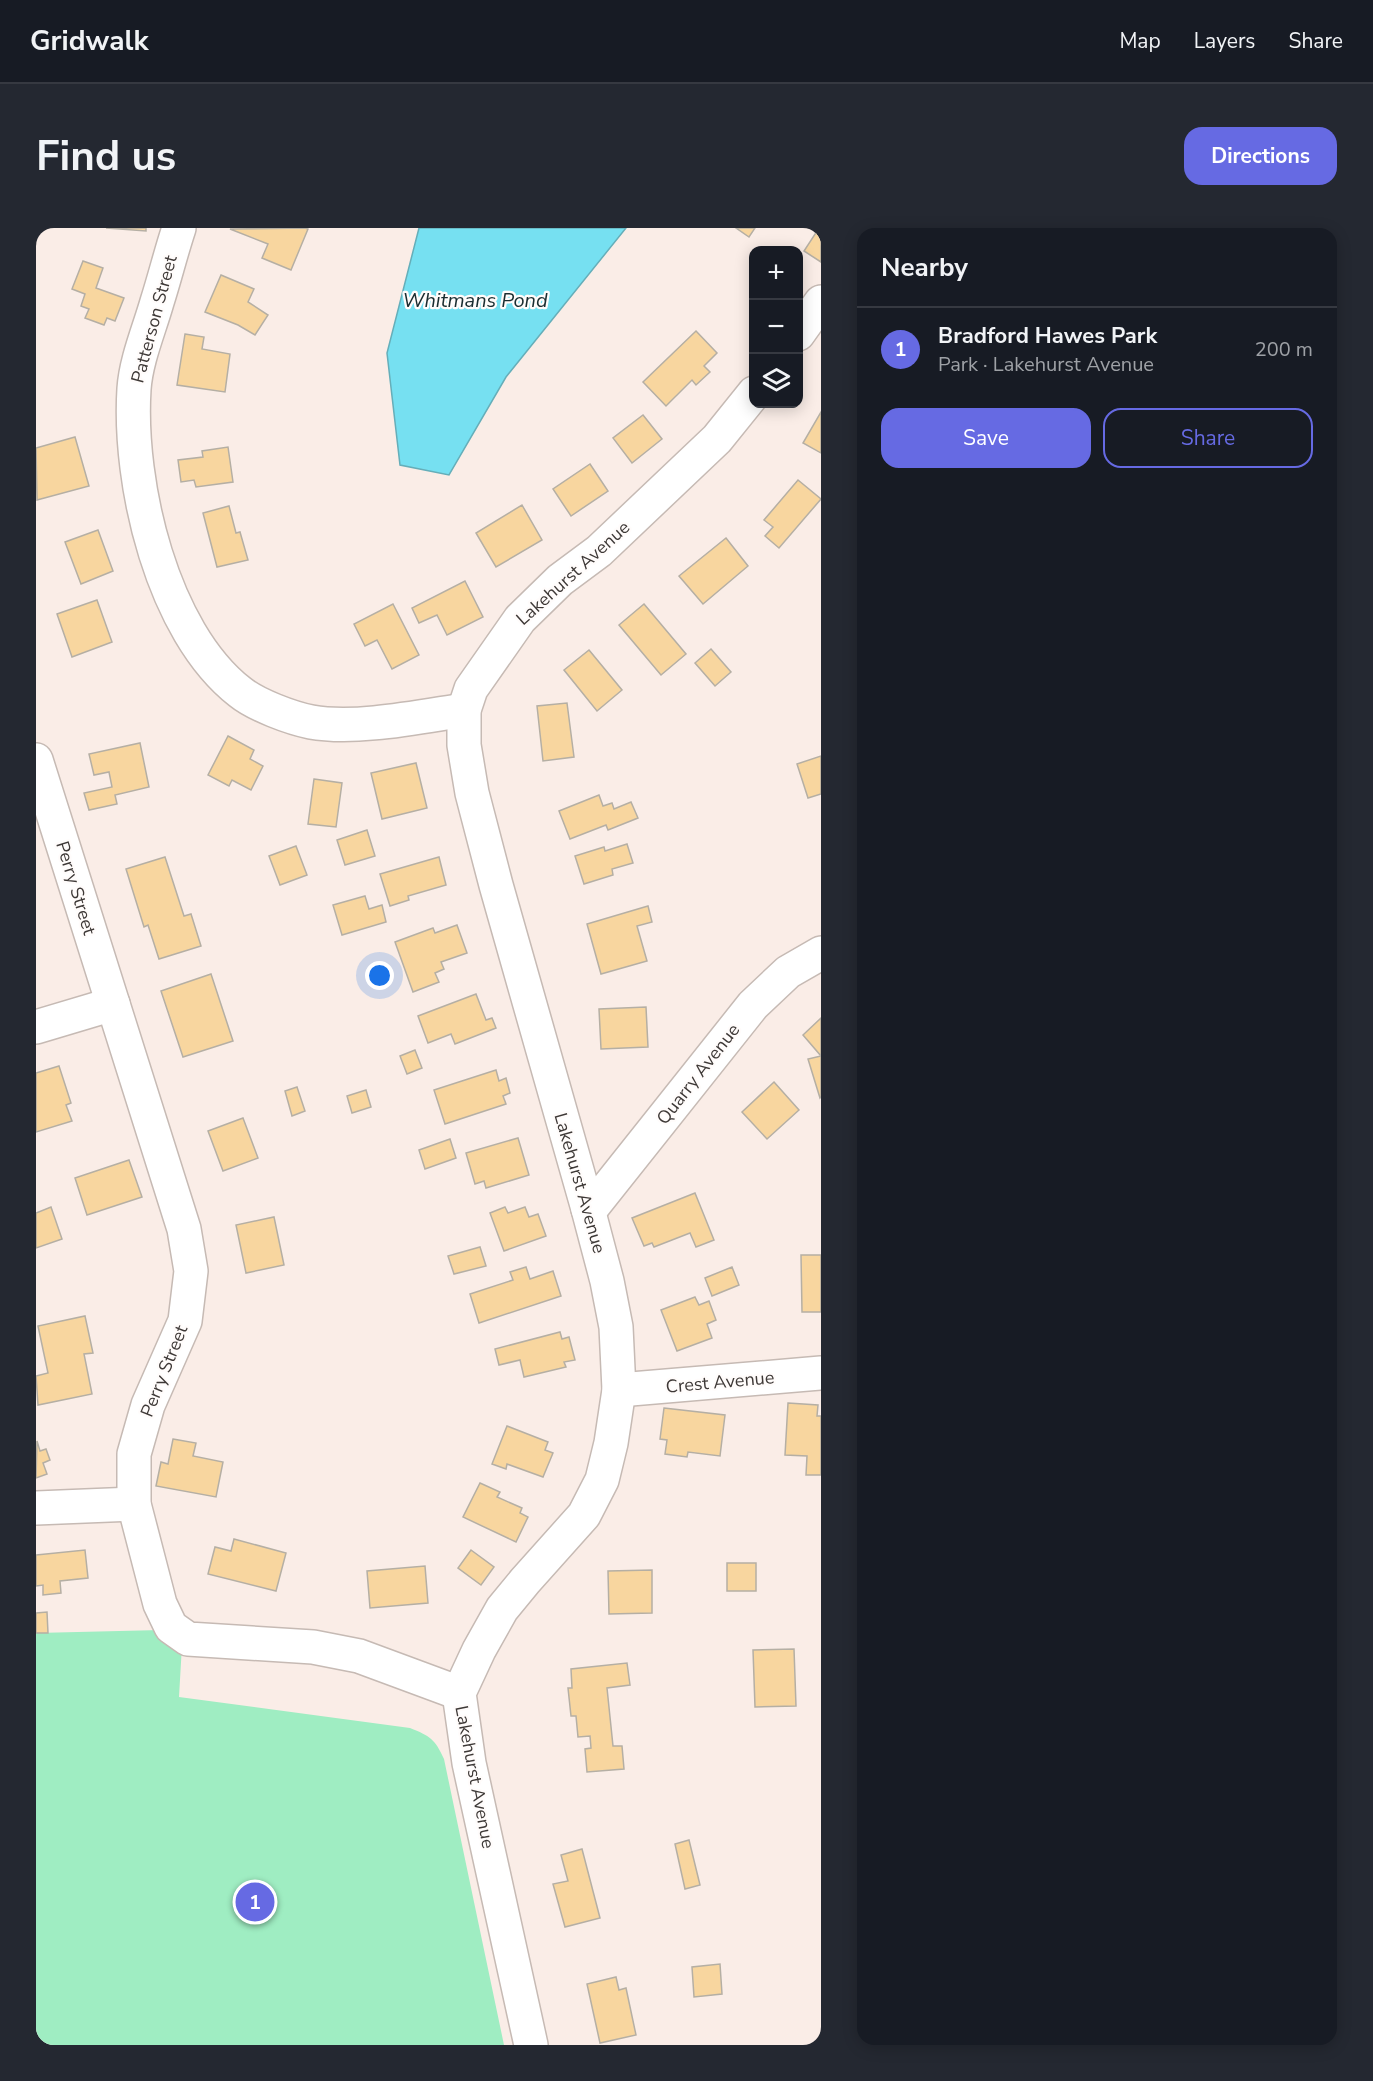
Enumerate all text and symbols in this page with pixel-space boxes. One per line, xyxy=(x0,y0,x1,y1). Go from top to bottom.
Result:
text: Gridwalk xyxy=(30,22,148,60)
text: Map xyxy=(1119,27,1161,55)
text: Layers xyxy=(1194,27,1255,55)
text: Share xyxy=(1288,27,1343,55)
button: Directions xyxy=(1184,127,1337,185)
text: Find us xyxy=(36,128,176,185)
map controls xyxy=(749,246,803,408)
button: + xyxy=(749,246,803,300)
text: Nearby xyxy=(881,250,968,285)
street label: Patterson Street xyxy=(125,252,183,386)
water label: Whitmans Pond xyxy=(402,287,548,314)
button: − xyxy=(749,300,803,354)
text: Bradford Hawes Park xyxy=(938,321,1157,351)
text: 1 xyxy=(895,336,907,363)
text: 200 m xyxy=(1255,336,1313,363)
text: Park · Lakehurst Avenue xyxy=(938,351,1154,378)
button: layers xyxy=(749,354,803,408)
button: Save xyxy=(881,408,1091,468)
button: Share xyxy=(1103,408,1313,468)
street label: Lakehurst Avenue xyxy=(511,516,635,630)
street label: Perry Street xyxy=(50,838,102,939)
your location xyxy=(365,961,394,990)
street label: Quarry Avenue xyxy=(651,1019,745,1129)
street label: Lakehurst Avenue xyxy=(548,1110,612,1256)
street label: Perry Street xyxy=(135,1321,194,1420)
street label: Crest Avenue xyxy=(665,1365,775,1399)
street label: Lakehurst Avenue xyxy=(449,1703,501,1851)
pin: 1 xyxy=(236,1880,274,1924)

